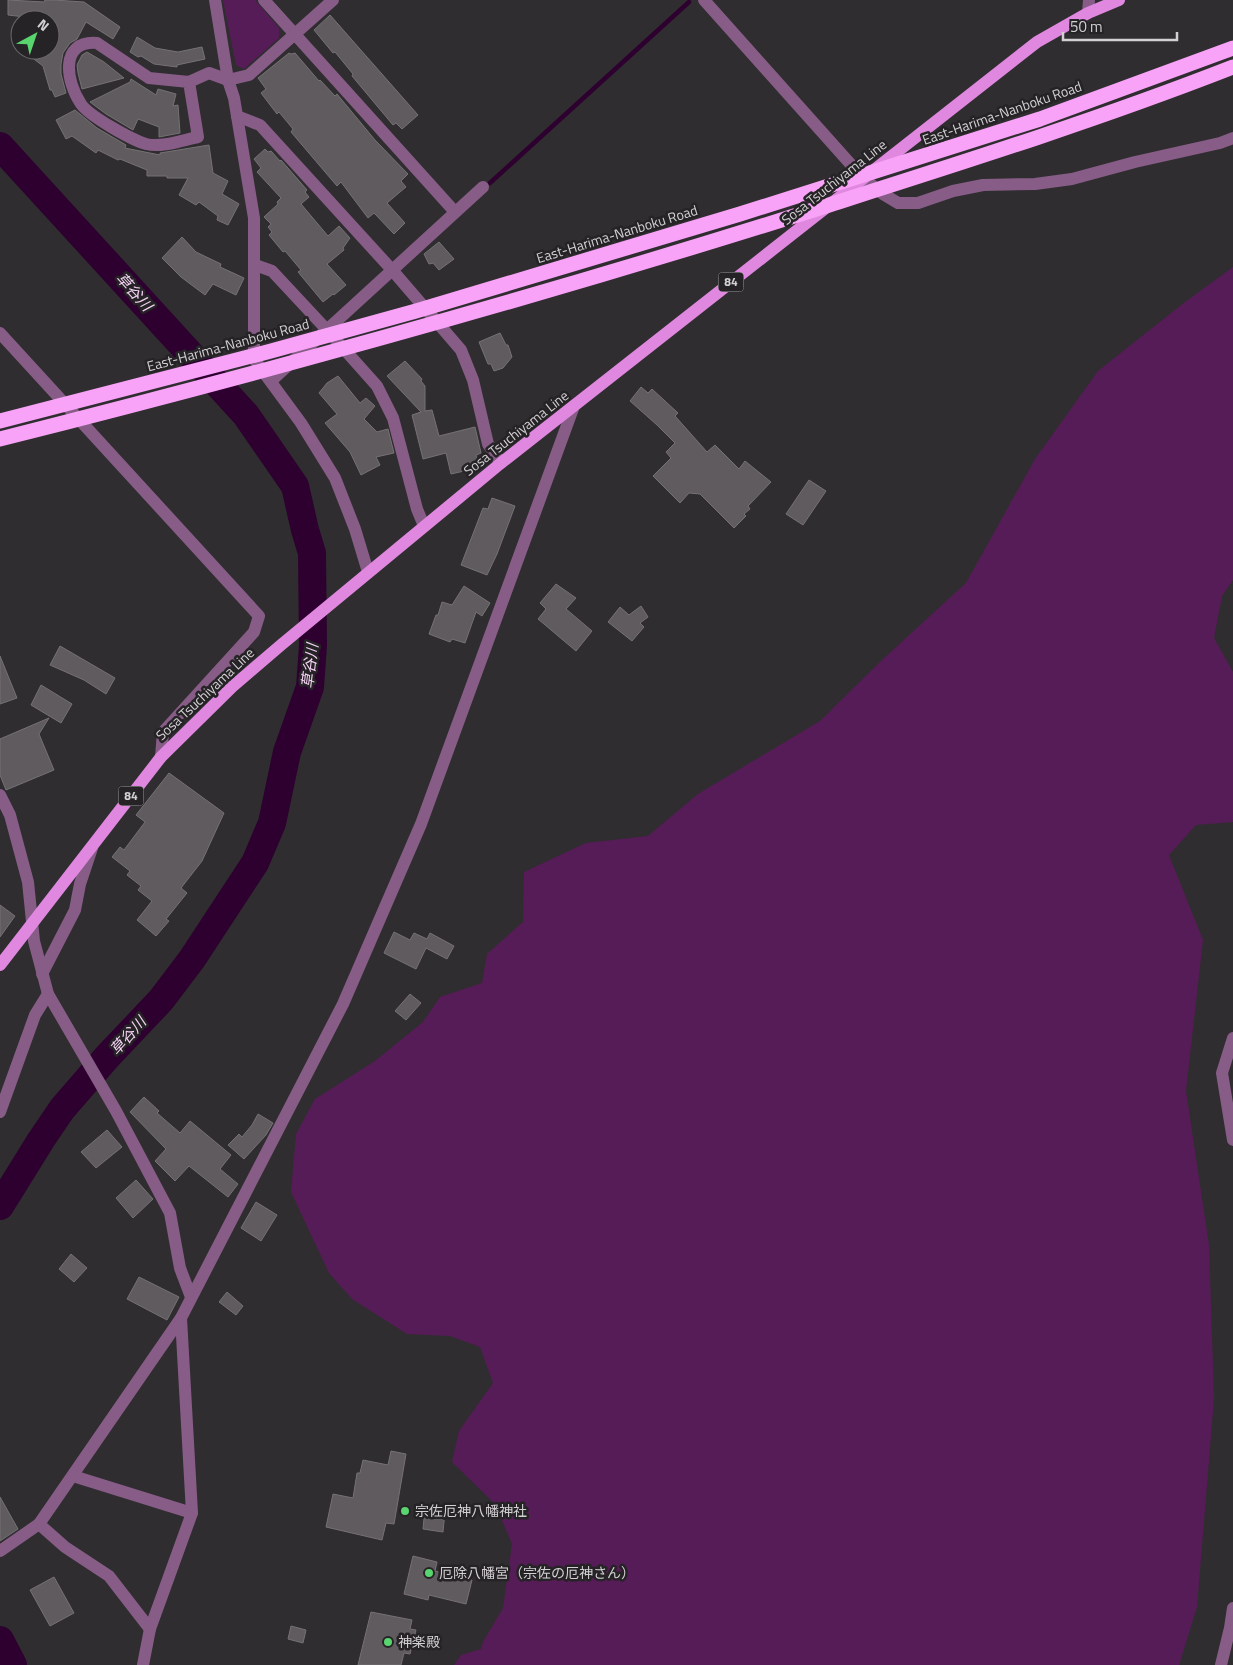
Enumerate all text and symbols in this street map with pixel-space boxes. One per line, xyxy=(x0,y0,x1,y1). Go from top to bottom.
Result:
north arrow xyxy=(10,10,60,60)
scale bar xyxy=(1063,10,1177,42)
text: N xyxy=(33,13,54,36)
text: 50 m xyxy=(1070,15,1103,38)
street label: East-Harima-Nanboku Road xyxy=(919,75,1084,150)
street label: Sosa Tsuchiyama Line xyxy=(777,134,891,229)
street label: East-Harima-Nanboku Road xyxy=(534,199,700,268)
water label: 草谷川 xyxy=(111,267,159,318)
road number: 84 xyxy=(718,272,744,292)
street label: East-Harima-Nanboku Road xyxy=(144,313,311,376)
street label: Sosa Tsuchiyama Line xyxy=(459,385,573,480)
water label: 草谷川 xyxy=(295,640,324,690)
street label: Sosa Tsuchiyama Line xyxy=(151,642,259,745)
road number: 84 xyxy=(118,786,144,806)
water label: 草谷川 xyxy=(104,1010,153,1060)
place label: 宗佐厄神八幡神社 xyxy=(415,1500,527,1521)
marker: 宗佐厄神八幡神社 xyxy=(399,1505,411,1517)
place label: 厄除八幡宮（宗佐の厄神さん） xyxy=(439,1562,635,1583)
marker: 厄除八幡宮（宗佐の厄神さん） xyxy=(423,1567,435,1579)
place label: 神楽殿 xyxy=(398,1631,440,1652)
marker: 神楽殿 xyxy=(382,1636,394,1648)

